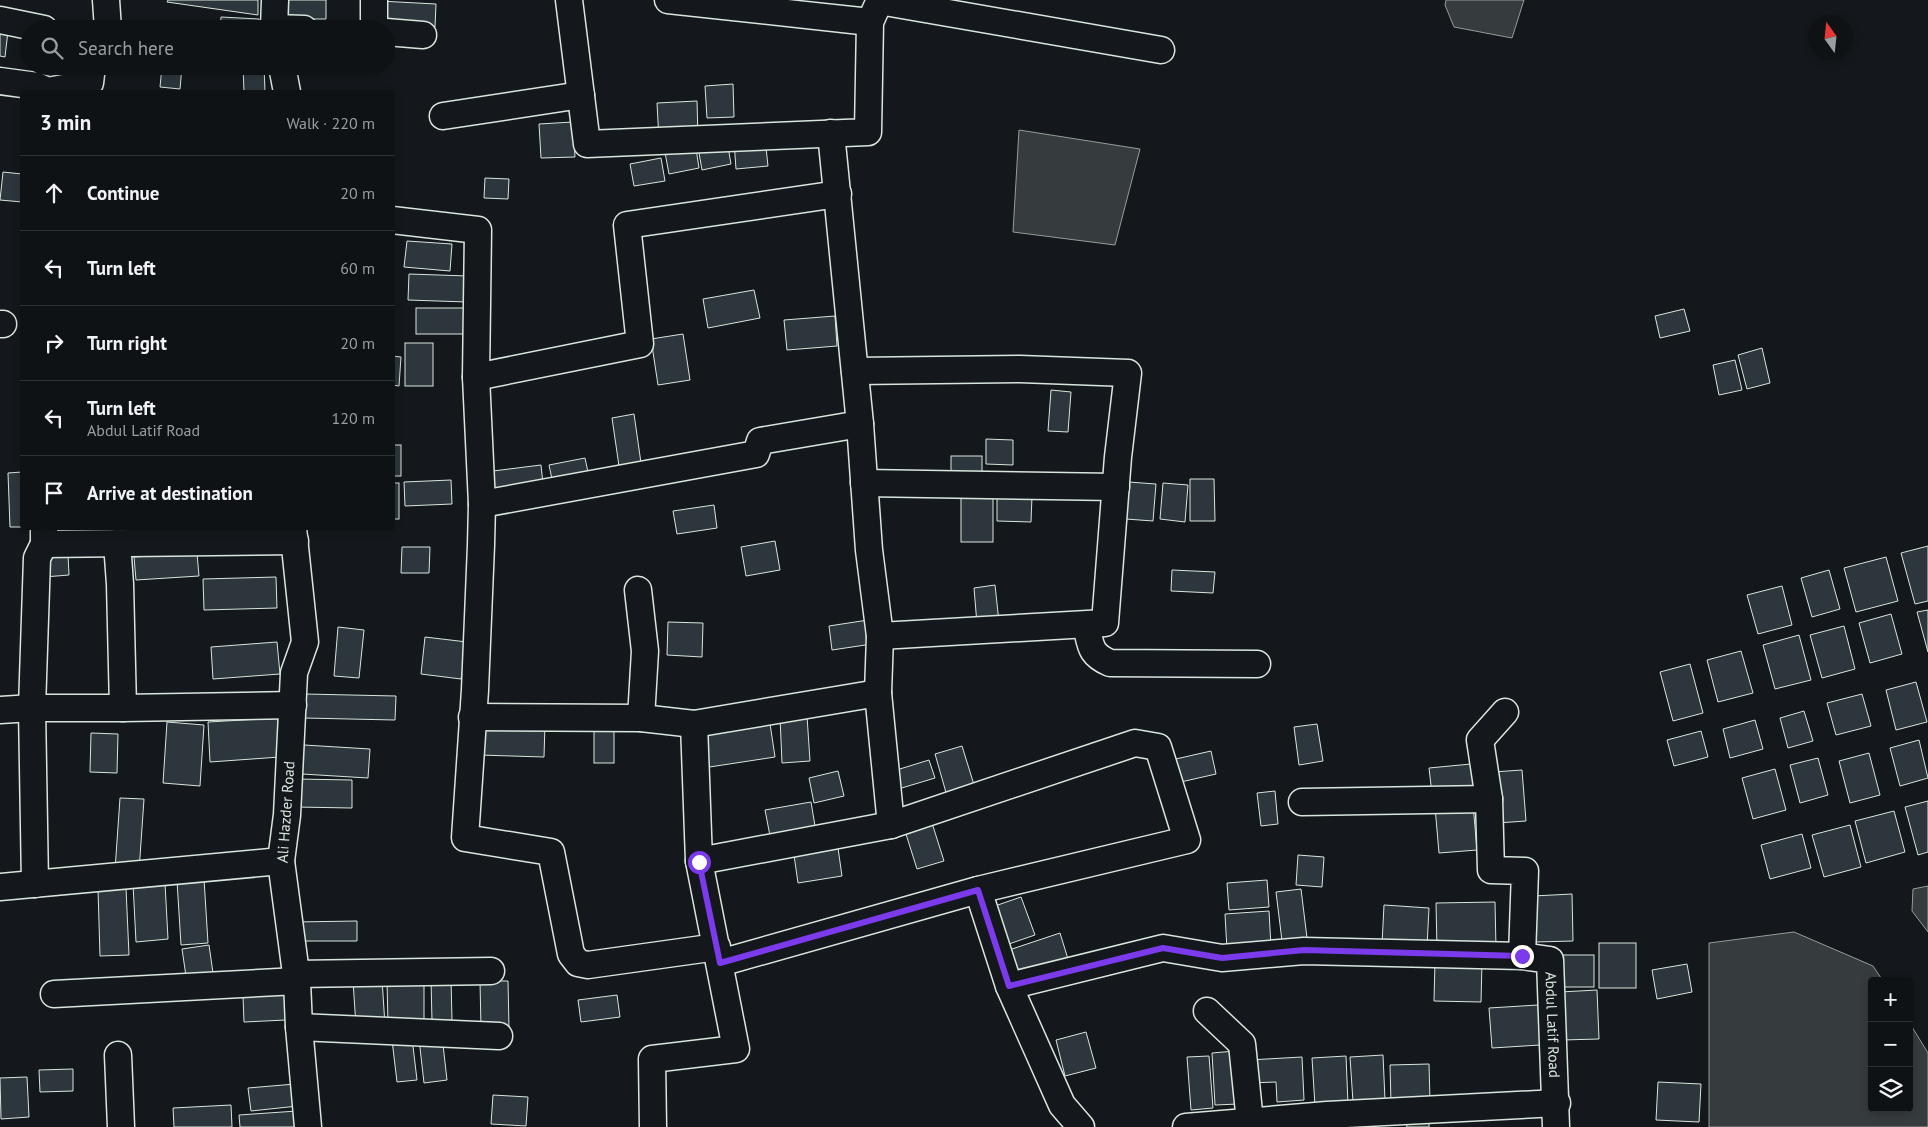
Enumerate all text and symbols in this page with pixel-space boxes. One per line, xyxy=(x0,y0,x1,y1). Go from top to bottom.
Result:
north arrow xyxy=(1808,15,1853,60)
search box xyxy=(20,20,395,75)
icon: search xyxy=(38,34,66,62)
text: Search here xyxy=(78,36,174,60)
text: 3 min xyxy=(40,109,91,136)
text: Walk · 220 m xyxy=(286,113,375,133)
icon: ahead xyxy=(40,179,68,207)
text: Continue xyxy=(87,181,159,205)
text: 20 m xyxy=(340,183,375,203)
icon: left xyxy=(40,254,68,282)
text: Turn left xyxy=(87,256,156,280)
text: 60 m xyxy=(340,258,375,278)
icon: right xyxy=(40,329,68,357)
text: Turn right xyxy=(87,331,167,355)
text: 20 m xyxy=(340,333,375,353)
text: Turn left xyxy=(87,396,156,420)
icon: left xyxy=(40,404,68,432)
text: 120 m xyxy=(332,408,375,428)
text: Abdul Latif Road xyxy=(87,420,200,440)
icon: arrive xyxy=(40,479,68,507)
text: Arrive at destination xyxy=(87,481,253,505)
street label: Ali Hazder Road xyxy=(272,760,299,863)
route start xyxy=(688,851,711,874)
route end xyxy=(1511,945,1534,968)
street label: Abdul Latif Road xyxy=(1541,971,1564,1078)
map controls xyxy=(1868,977,1913,1112)
button: + xyxy=(1868,977,1913,1022)
button: − xyxy=(1868,1022,1913,1067)
button: layers xyxy=(1868,1067,1913,1112)

